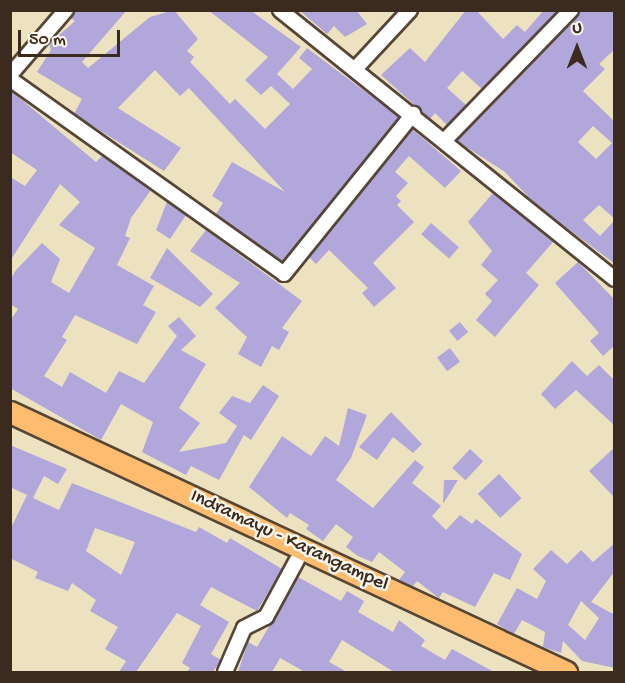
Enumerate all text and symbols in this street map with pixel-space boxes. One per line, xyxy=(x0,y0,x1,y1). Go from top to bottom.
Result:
scale bar xyxy=(21,18,123,56)
north arrow xyxy=(547,18,607,78)
text: U xyxy=(572,20,582,39)
text: 50 m xyxy=(29,30,66,51)
street label: Indramayu - Karangampel xyxy=(186,485,392,597)

